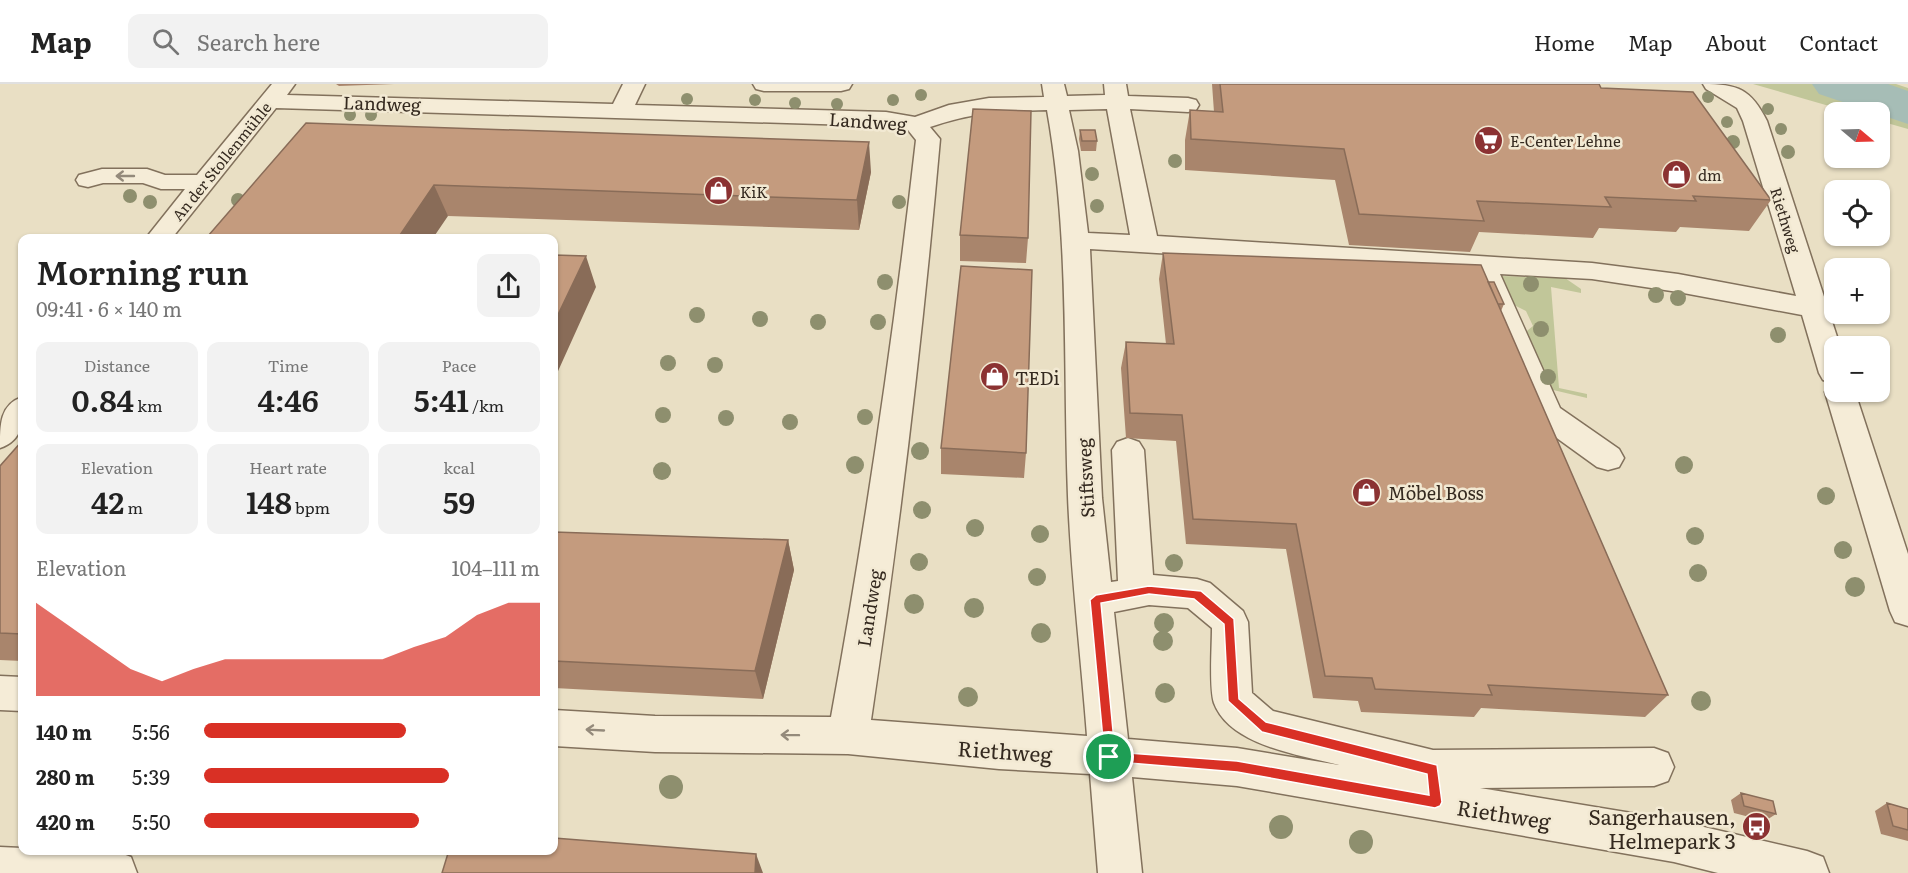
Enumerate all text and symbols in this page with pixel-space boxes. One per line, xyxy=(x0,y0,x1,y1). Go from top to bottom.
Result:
search box xyxy=(128,14,548,68)
text: Map xyxy=(30,20,92,62)
icon: search xyxy=(149,25,182,58)
text: Search here xyxy=(197,25,320,58)
text: Home xyxy=(1534,26,1595,57)
text: Map xyxy=(1628,26,1672,57)
text: About xyxy=(1705,26,1767,57)
text: Contact xyxy=(1800,26,1878,57)
street label: Landweg xyxy=(342,88,422,118)
street label: An der Stollenmühle xyxy=(166,96,276,226)
north arrow xyxy=(1824,102,1890,168)
map controls xyxy=(1824,102,1890,402)
street label: Landweg xyxy=(828,105,909,137)
supermarket icon: E-Center Lehne xyxy=(1473,124,1505,156)
place label: E-Center Lehne xyxy=(1510,129,1621,152)
shop icon: dm xyxy=(1661,158,1693,190)
place label: dm xyxy=(1698,163,1722,186)
one-way arrow xyxy=(116,170,136,182)
shop icon: KiK xyxy=(703,175,735,207)
place label: KiK xyxy=(740,180,768,203)
button: locate xyxy=(1824,180,1890,246)
street label: Riethweg xyxy=(1765,184,1807,256)
text: Morning run xyxy=(36,246,249,295)
button: share xyxy=(477,254,540,317)
button: + xyxy=(1824,258,1890,324)
text: 09:41 · 6 × 140 m xyxy=(36,293,182,323)
button: − xyxy=(1824,336,1890,402)
text: Distance xyxy=(84,353,150,377)
text: Time xyxy=(268,353,308,377)
text: Pace xyxy=(442,353,476,377)
shop icon: TEDi xyxy=(978,361,1010,393)
place label: TEDi xyxy=(1015,364,1060,391)
text: 0.84 xyxy=(72,377,134,421)
text: 4:46 xyxy=(257,377,319,421)
text: 5:41 xyxy=(414,377,469,421)
text: km xyxy=(134,393,162,417)
text: /km xyxy=(469,393,504,417)
street label: Stiftsweg xyxy=(1069,436,1101,519)
text: Elevation xyxy=(81,455,153,479)
text: Heart rate xyxy=(249,455,327,479)
text: kcal xyxy=(443,455,475,479)
shop icon: Möbel Boss xyxy=(1351,476,1383,508)
text: 42 xyxy=(91,479,124,523)
text: 148 xyxy=(246,479,292,523)
text: 59 xyxy=(443,479,475,523)
place label: Möbel Boss xyxy=(1388,479,1484,506)
text: m xyxy=(124,495,143,519)
text: bpm xyxy=(292,495,330,519)
text: Elevation xyxy=(36,552,126,582)
text: 104–111 m xyxy=(451,552,540,582)
street label: Landweg xyxy=(850,566,889,649)
text: 140 m xyxy=(36,716,92,746)
text: 5:56 xyxy=(132,716,170,746)
one-way arrow xyxy=(585,724,605,735)
one-way arrow xyxy=(780,730,800,741)
street label: Riethweg xyxy=(957,731,1054,769)
pin xyxy=(1083,731,1134,782)
icon: arrive xyxy=(1092,740,1125,773)
text: 280 m xyxy=(36,761,95,791)
text: 5:39 xyxy=(132,761,170,791)
street label: Riethweg xyxy=(1455,790,1554,836)
place label: Sangerhausen, Helmepark 3 xyxy=(1588,800,1736,855)
text: 420 m xyxy=(36,806,95,836)
text: 5:50 xyxy=(132,806,171,836)
bus stop icon: Sangerhausen, Helmepark 3 xyxy=(1741,811,1773,843)

